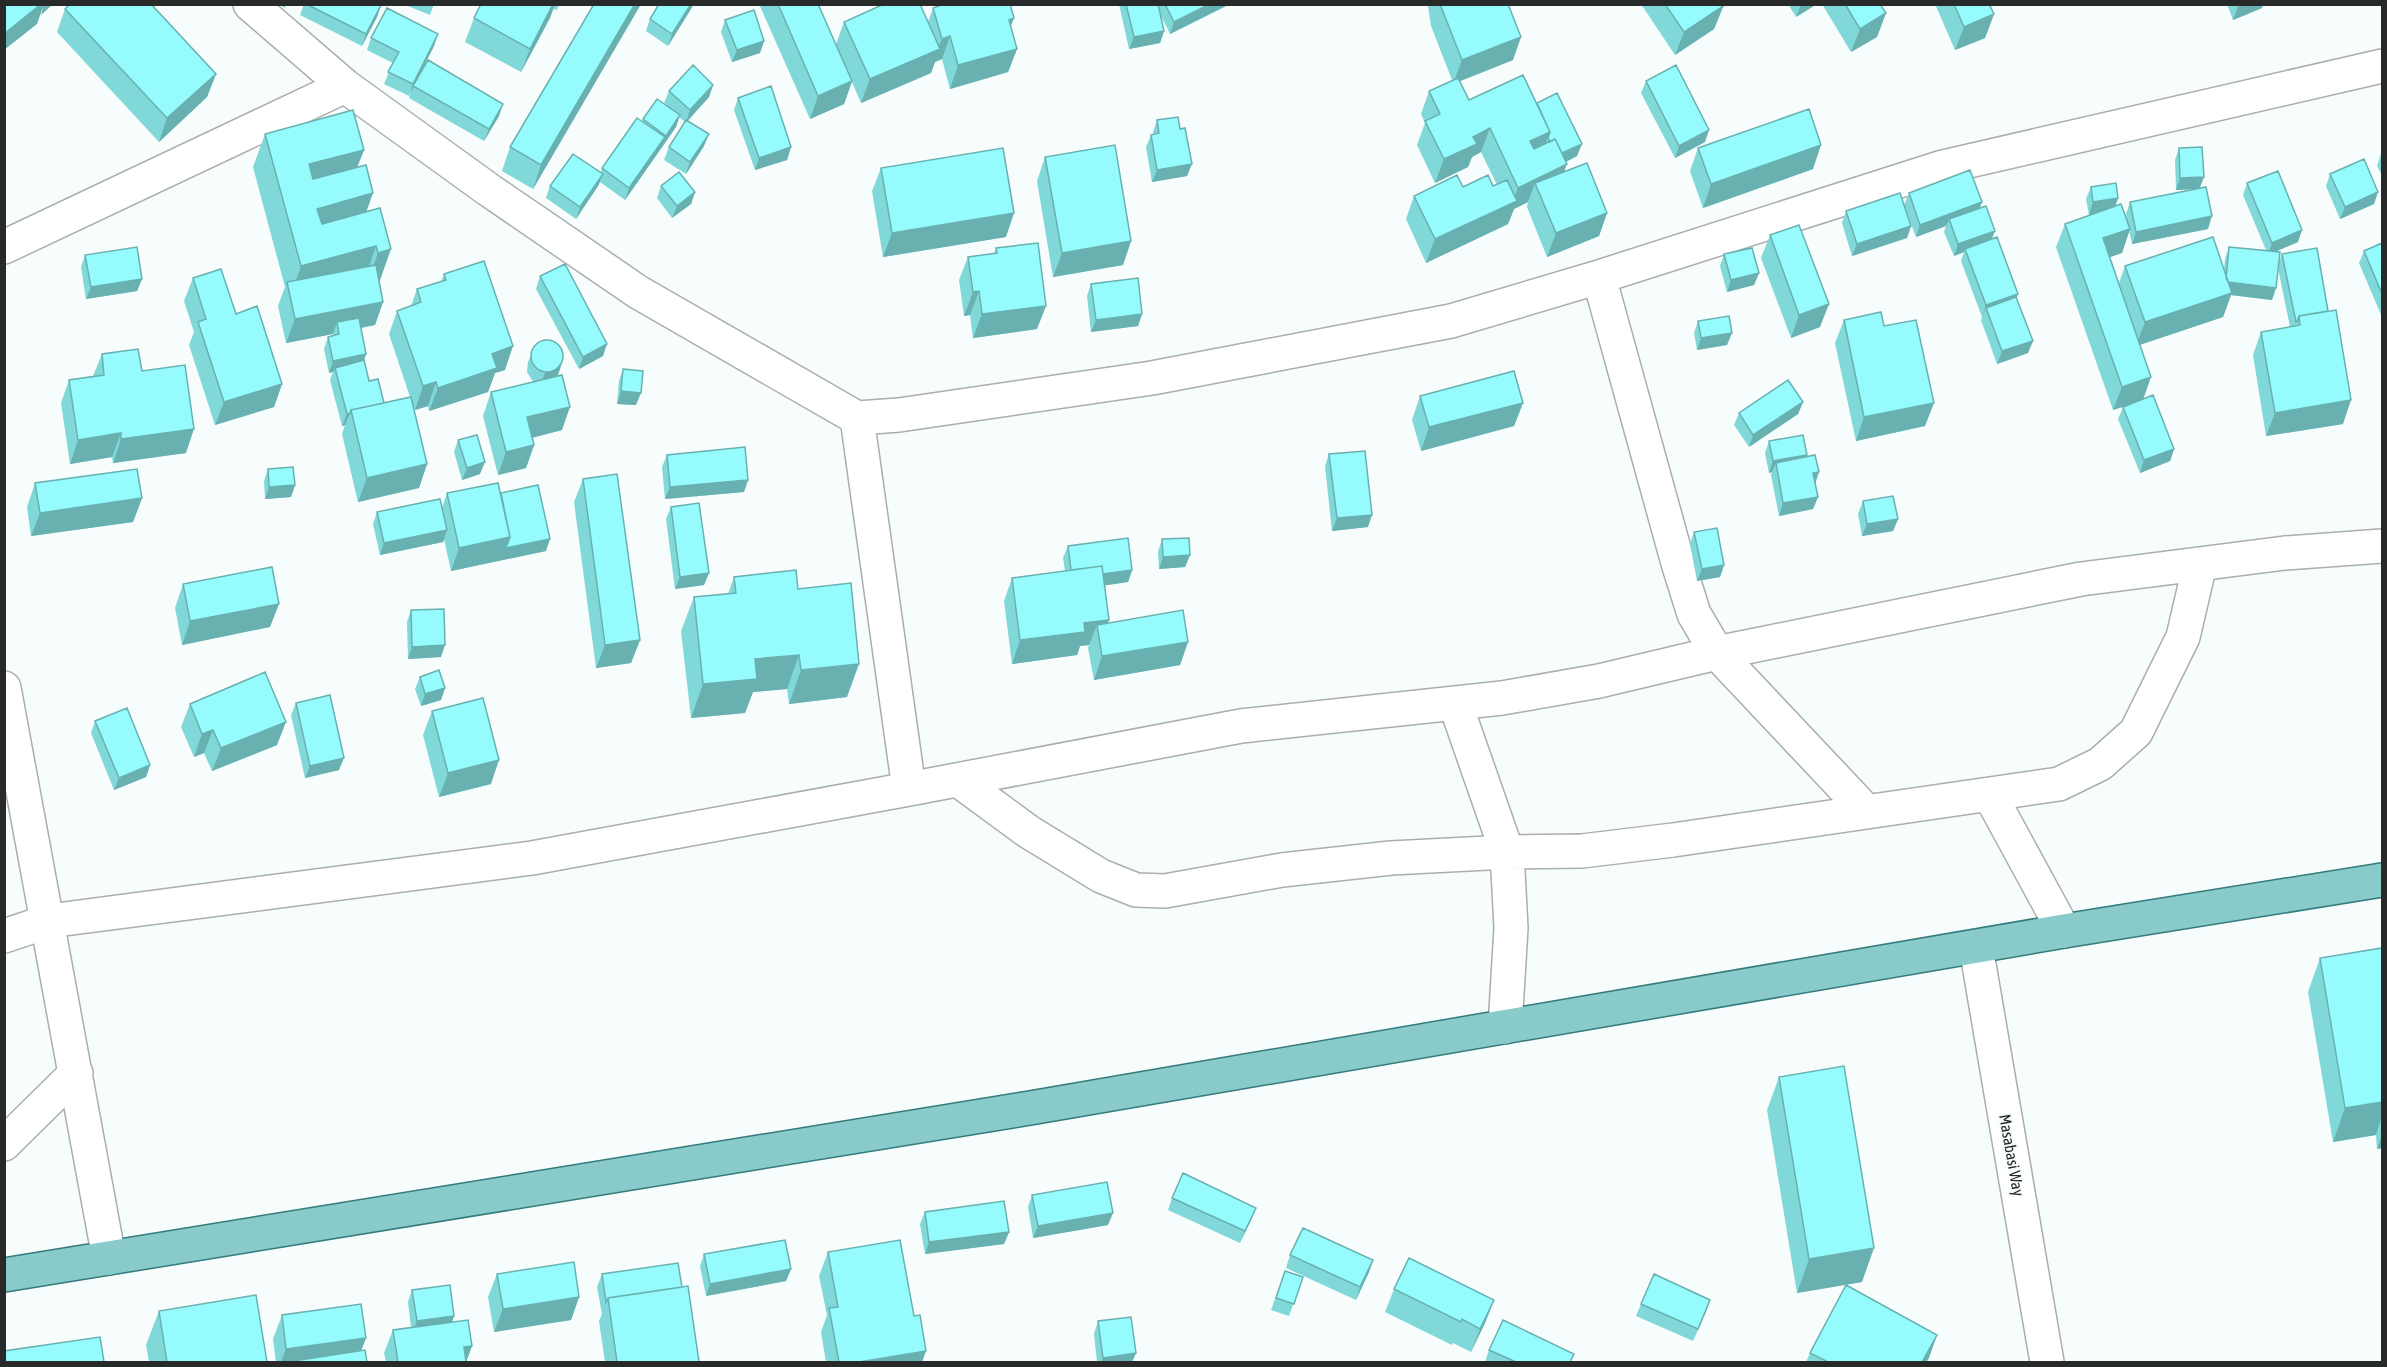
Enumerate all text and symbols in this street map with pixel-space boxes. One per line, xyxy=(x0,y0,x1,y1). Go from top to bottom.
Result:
street label: Masabasi Way xyxy=(1995,1113,2028,1198)

